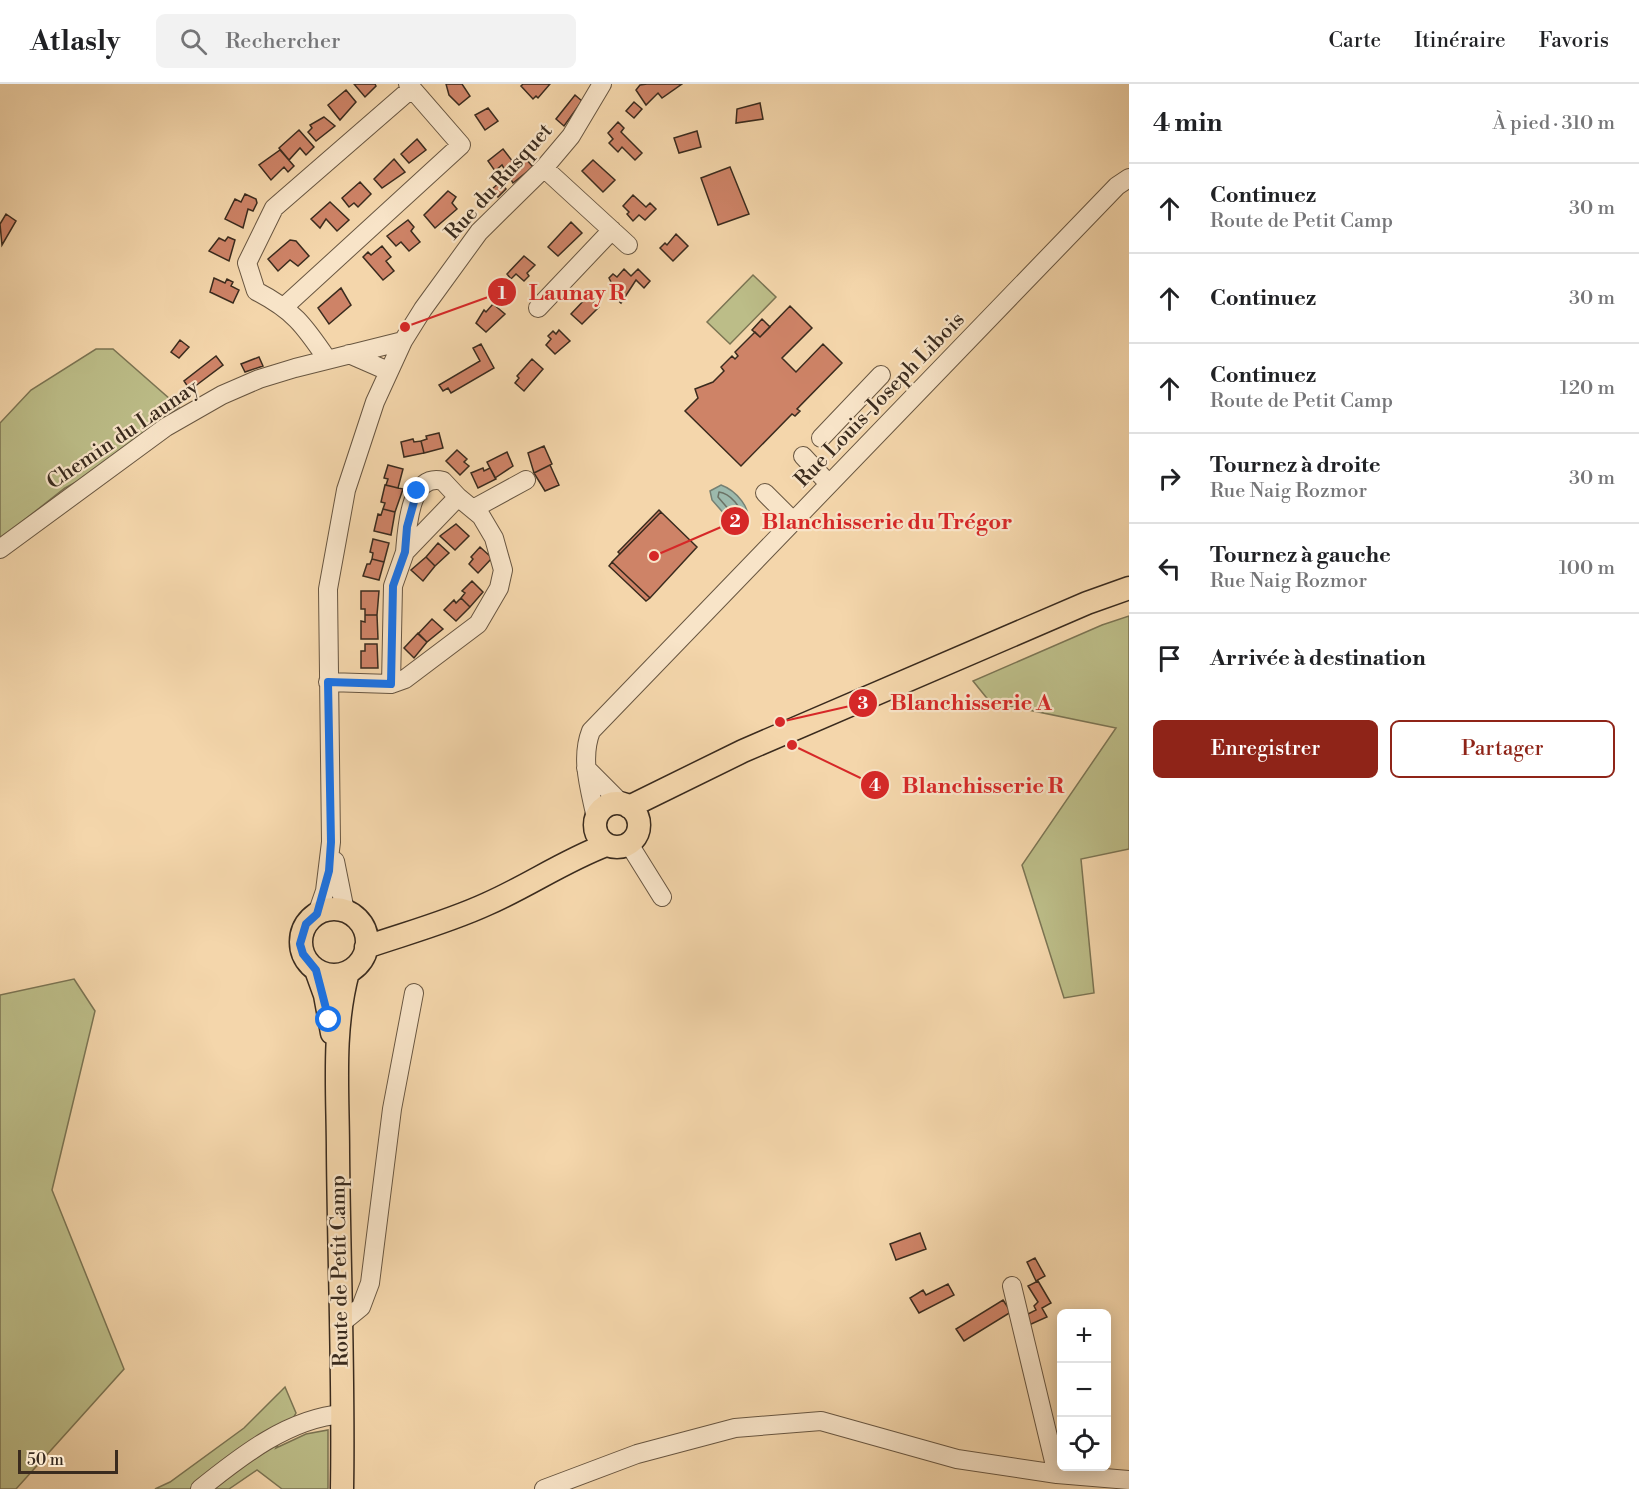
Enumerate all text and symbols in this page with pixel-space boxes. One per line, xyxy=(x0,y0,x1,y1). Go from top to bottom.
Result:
search box xyxy=(156,14,576,68)
text: Atlasly xyxy=(30,24,120,59)
icon: search xyxy=(177,25,210,58)
text: Rechercher xyxy=(225,28,341,55)
text: Carte xyxy=(1329,28,1381,54)
text: Itinéraire xyxy=(1414,28,1506,54)
text: Favoris xyxy=(1539,28,1609,54)
text: 4 min xyxy=(1153,107,1223,139)
text: À pied · 310 m xyxy=(1493,111,1615,136)
street label: Rue du Rusquet xyxy=(440,118,559,246)
text: Continuez xyxy=(1210,182,1316,209)
icon: ahead xyxy=(1153,192,1186,225)
text: 30 m xyxy=(1569,196,1615,221)
text: Route de Petit Camp xyxy=(1210,209,1393,234)
callout: Launay R xyxy=(487,272,637,312)
text: Launay R xyxy=(529,280,626,307)
text: 1 xyxy=(498,282,507,305)
icon: ahead xyxy=(1153,282,1186,315)
text: Continuez xyxy=(1210,285,1316,312)
text: 30 m xyxy=(1569,286,1615,311)
street label: Rue Louis-Joseph Libois xyxy=(790,307,970,493)
text: Continuez xyxy=(1210,362,1316,389)
icon: ahead xyxy=(1153,372,1186,405)
street label: Chemin du Launay xyxy=(42,374,205,495)
text: 120 m xyxy=(1560,376,1615,401)
text: Route de Petit Camp xyxy=(1210,389,1393,414)
text: Tournez à droite xyxy=(1210,452,1381,479)
icon: right xyxy=(1153,462,1186,495)
text: 30 m xyxy=(1569,466,1615,491)
route end xyxy=(403,477,429,503)
text: Rue Naig Rozmor xyxy=(1210,479,1367,504)
callout: Blanchisserie du Trégor xyxy=(720,501,1025,541)
text: Blanchisserie du Trégor xyxy=(762,509,1012,536)
text: 2 xyxy=(729,510,741,533)
text: Tournez à gauche xyxy=(1210,542,1391,569)
icon: left xyxy=(1153,552,1186,585)
text: 100 m xyxy=(1559,556,1615,581)
text: Rue Naig Rozmor xyxy=(1210,569,1367,594)
icon: arrive xyxy=(1153,642,1186,675)
text: Arrivée à destination xyxy=(1210,645,1426,672)
callout: Blanchisserie A xyxy=(848,683,1064,723)
text: Blanchisserie A xyxy=(890,690,1053,717)
text: 3 xyxy=(858,692,869,715)
button: Enregistrer xyxy=(1153,720,1378,778)
button: Partager xyxy=(1390,720,1615,778)
callout: Blanchisserie R xyxy=(860,765,1075,805)
text: Blanchisserie R xyxy=(902,773,1065,800)
text: 4 xyxy=(869,774,881,797)
route start xyxy=(315,1006,341,1032)
street label: Route de Petit Camp xyxy=(325,1175,355,1367)
map controls xyxy=(1057,1309,1111,1471)
button: + xyxy=(1057,1309,1111,1363)
button: − xyxy=(1057,1363,1111,1417)
button: locate xyxy=(1057,1417,1111,1471)
scale bar xyxy=(18,1447,118,1474)
text: 50 m xyxy=(27,1450,64,1470)

